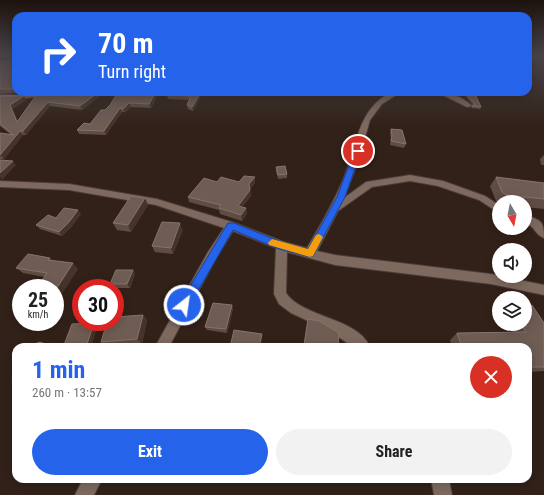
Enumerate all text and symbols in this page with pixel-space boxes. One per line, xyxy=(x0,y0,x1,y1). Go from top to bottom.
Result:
text: 70 m xyxy=(98,27,154,60)
icon: right xyxy=(32,28,84,80)
text: Turn right xyxy=(98,61,166,82)
pin xyxy=(341,134,375,168)
icon: arrive xyxy=(347,140,369,162)
north arrow xyxy=(492,195,532,235)
map controls xyxy=(492,195,532,331)
button: sound xyxy=(492,243,532,283)
speed limit sign: 30 xyxy=(72,279,124,331)
position arrow xyxy=(163,284,205,326)
text: 25 xyxy=(28,288,48,312)
button: layers xyxy=(492,291,532,331)
text: km/h xyxy=(28,309,48,320)
text: 1 min xyxy=(32,356,85,384)
button: close xyxy=(470,356,512,398)
text: 260 m · 13:57 xyxy=(32,385,102,400)
button: Exit xyxy=(32,429,268,475)
button: Share xyxy=(276,429,512,475)

